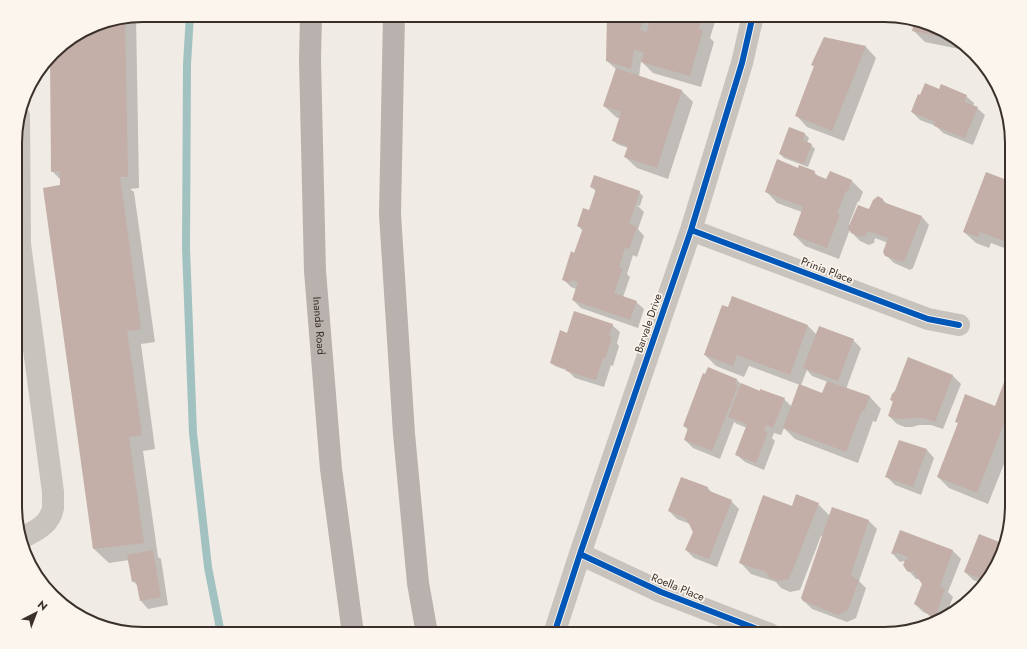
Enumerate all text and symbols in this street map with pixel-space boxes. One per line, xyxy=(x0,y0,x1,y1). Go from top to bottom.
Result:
street label: Prinia Place xyxy=(799,253,856,287)
street label: Barvale Drive xyxy=(630,291,666,355)
street label: Inanda Road xyxy=(309,296,330,355)
street label: Roella Place xyxy=(649,569,707,605)
north arrow xyxy=(16,593,56,633)
text: N xyxy=(34,597,51,614)

